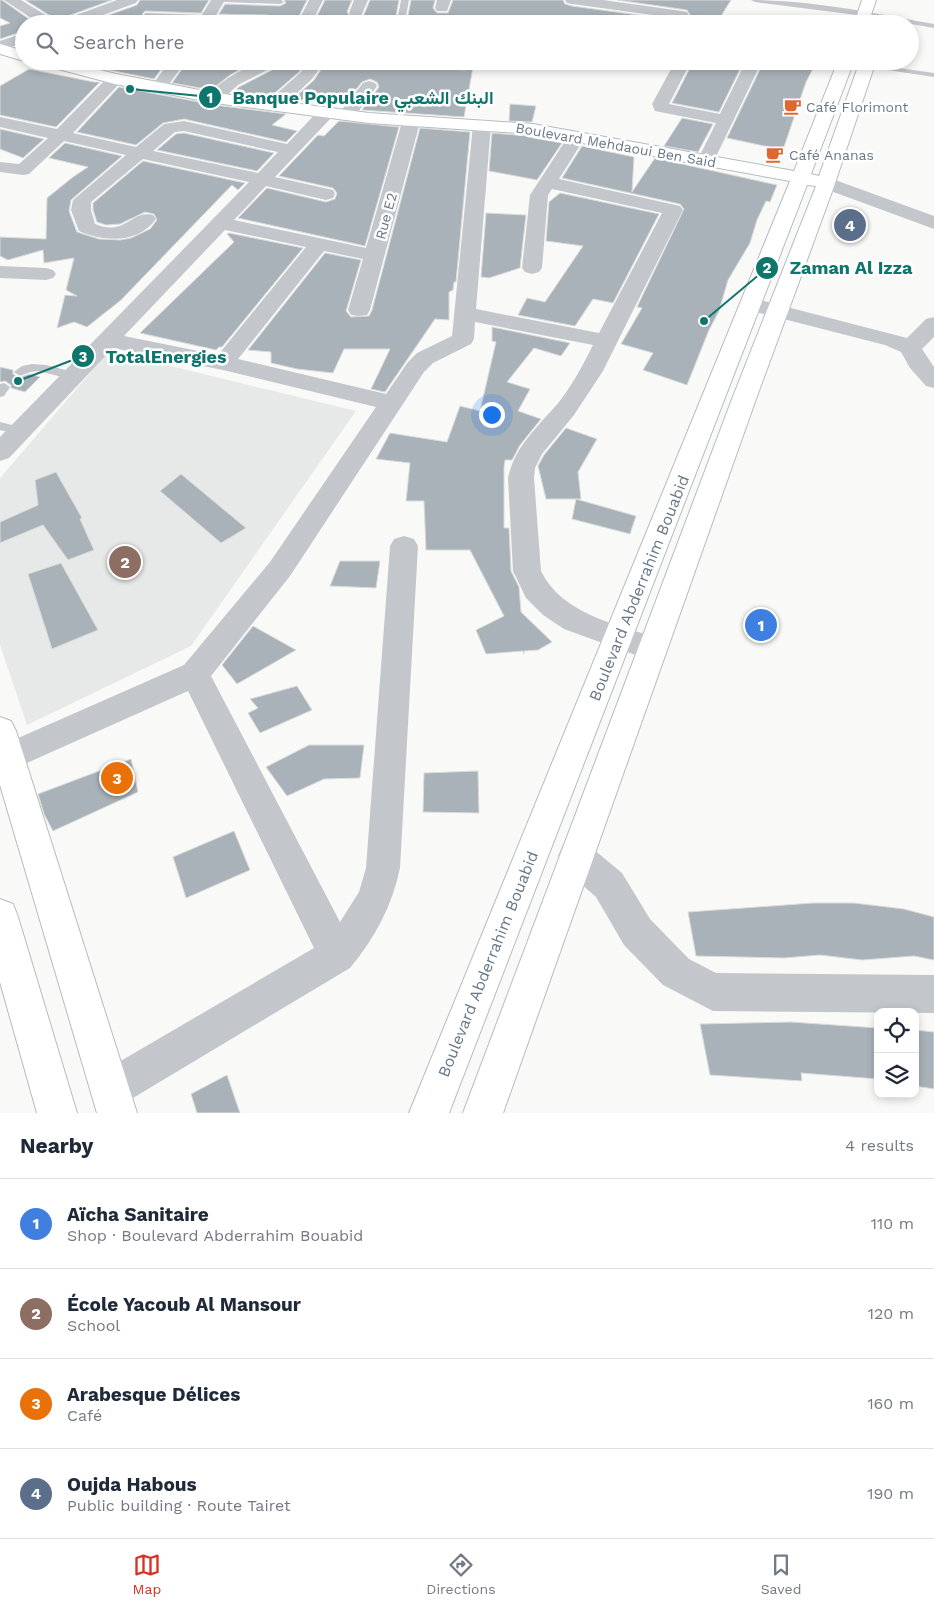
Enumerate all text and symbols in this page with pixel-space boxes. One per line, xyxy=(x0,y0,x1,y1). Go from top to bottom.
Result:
search box xyxy=(15,15,919,70)
icon: search xyxy=(33,29,61,57)
text: Search here xyxy=(73,31,184,54)
callout: Banque Populaire البنك الشعبي xyxy=(198,81,504,114)
text: Banque Populaire البنك الشعبي xyxy=(232,87,494,113)
text: 1 xyxy=(207,89,213,107)
cafe icon: Café Florimont xyxy=(782,97,802,117)
place label: Café Florimont xyxy=(806,99,909,115)
street label: Boulevard Mehdaoui Ben Said xyxy=(515,119,717,171)
cafe icon: Café Ananas xyxy=(765,145,785,165)
place label: Café Ananas xyxy=(789,147,874,163)
street label: Rue E2 xyxy=(372,191,400,241)
pin: 4 xyxy=(834,206,866,244)
callout: Zaman Al Izza xyxy=(754,251,923,284)
text: Zaman Al Izza xyxy=(790,257,913,278)
text: 2 xyxy=(763,259,772,277)
callout: TotalEnergies xyxy=(70,340,236,373)
text: TotalEnergies xyxy=(106,346,227,367)
text: 3 xyxy=(79,348,88,366)
your location xyxy=(479,402,505,428)
street label: Boulevard Abderrahim Bouabid xyxy=(585,472,693,704)
pin: 2 xyxy=(109,543,141,581)
pin: 1 xyxy=(745,606,777,644)
pin: 3 xyxy=(101,759,133,797)
street label: Boulevard Abderrahim Bouabid xyxy=(434,848,542,1080)
map controls xyxy=(874,1008,919,1098)
button: locate xyxy=(874,1008,919,1053)
button: layers xyxy=(874,1053,919,1098)
text: Nearby xyxy=(20,1133,93,1158)
text: 4 results xyxy=(845,1136,914,1155)
text: Aïcha Sanitaire xyxy=(67,1203,209,1226)
text: 1 xyxy=(33,1214,39,1233)
text: 110 m xyxy=(871,1214,914,1233)
text: Shop · Boulevard Abderrahim Bouabid xyxy=(67,1226,363,1245)
text: École Yacoub Al Mansour xyxy=(67,1293,301,1316)
text: 2 xyxy=(31,1304,41,1323)
text: 120 m xyxy=(868,1304,914,1323)
text: School xyxy=(67,1316,120,1335)
text: Arabesque Délices xyxy=(67,1383,240,1406)
text: 3 xyxy=(31,1394,41,1413)
text: 160 m xyxy=(867,1394,914,1413)
text: Café xyxy=(67,1406,102,1425)
text: Oujda Habous xyxy=(67,1473,197,1496)
text: 4 xyxy=(31,1484,41,1503)
text: 190 m xyxy=(867,1484,914,1503)
text: Public building · Route Tairet xyxy=(67,1496,291,1515)
tab: Map xyxy=(133,1551,161,1597)
tab: Directions xyxy=(426,1551,496,1597)
tab: Saved xyxy=(761,1551,801,1597)

